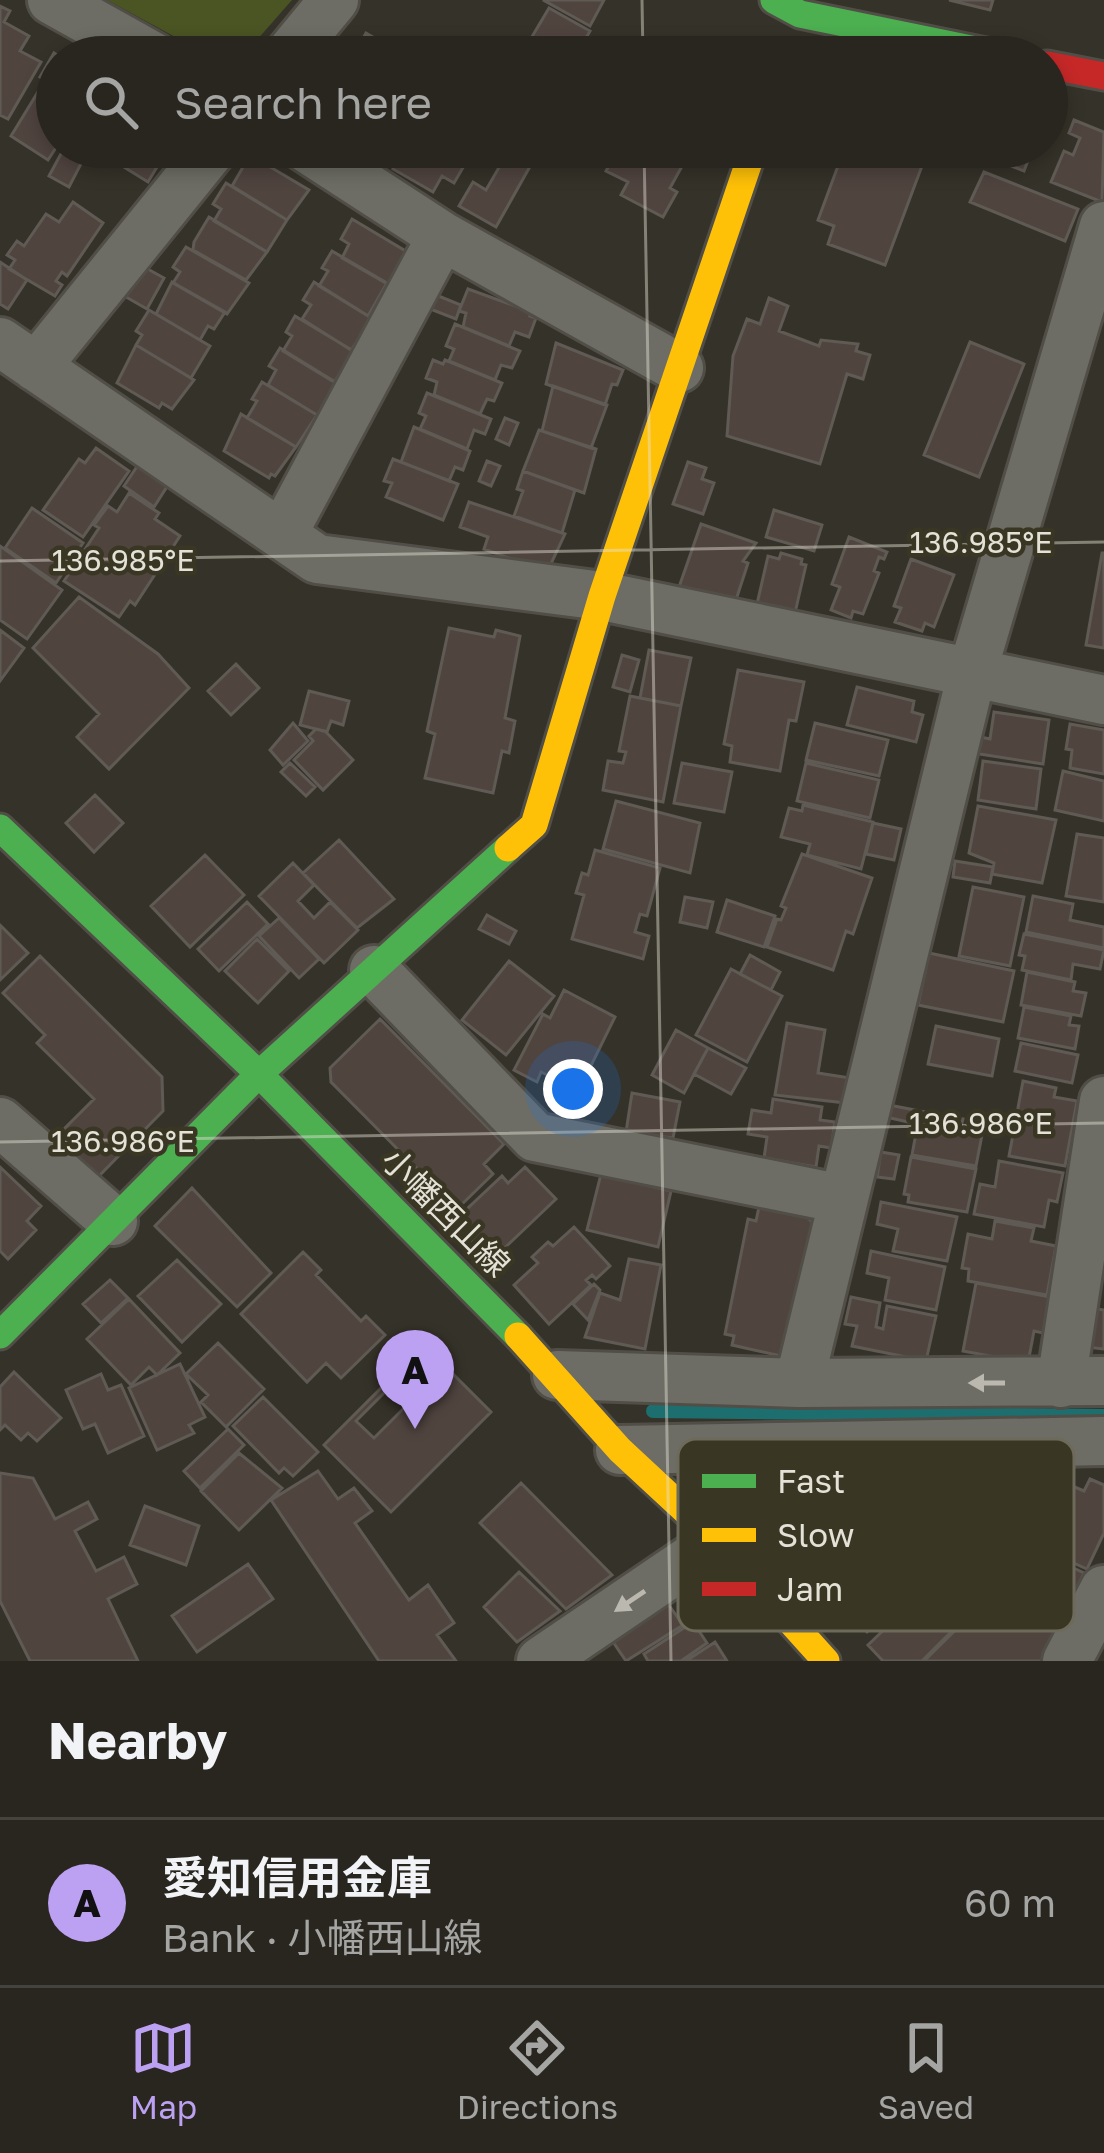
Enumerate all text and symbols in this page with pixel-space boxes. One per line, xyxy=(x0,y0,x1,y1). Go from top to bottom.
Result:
search box xyxy=(36,36,1068,168)
icon: search xyxy=(78,69,144,135)
text: Search here xyxy=(174,75,432,129)
text: 136.985°E xyxy=(909,524,1053,560)
text: 136.985°E xyxy=(51,542,195,578)
your location xyxy=(543,1059,603,1119)
text: 136.986°E xyxy=(909,1105,1053,1141)
text: 136.986°E xyxy=(51,1123,195,1159)
street label: 小幡西山線 xyxy=(374,1140,518,1284)
pin: A xyxy=(376,1330,454,1429)
one-way arrow xyxy=(967,1373,1005,1393)
legend xyxy=(678,1439,1074,1631)
text: Fast xyxy=(777,1461,845,1500)
text: Slow xyxy=(777,1515,855,1554)
text: Jam xyxy=(777,1569,843,1608)
one-way arrow xyxy=(613,1589,646,1612)
text: Nearby xyxy=(48,1709,227,1770)
text: 愛知信用金庫 xyxy=(162,1850,432,1904)
text: A xyxy=(73,1879,101,1926)
text: 60 m xyxy=(964,1879,1056,1926)
text: Bank · 小幡西山線 xyxy=(162,1914,482,1961)
tab: Map xyxy=(130,2015,197,2126)
tab: Directions xyxy=(457,2015,618,2126)
tab: Saved xyxy=(878,2015,974,2126)

